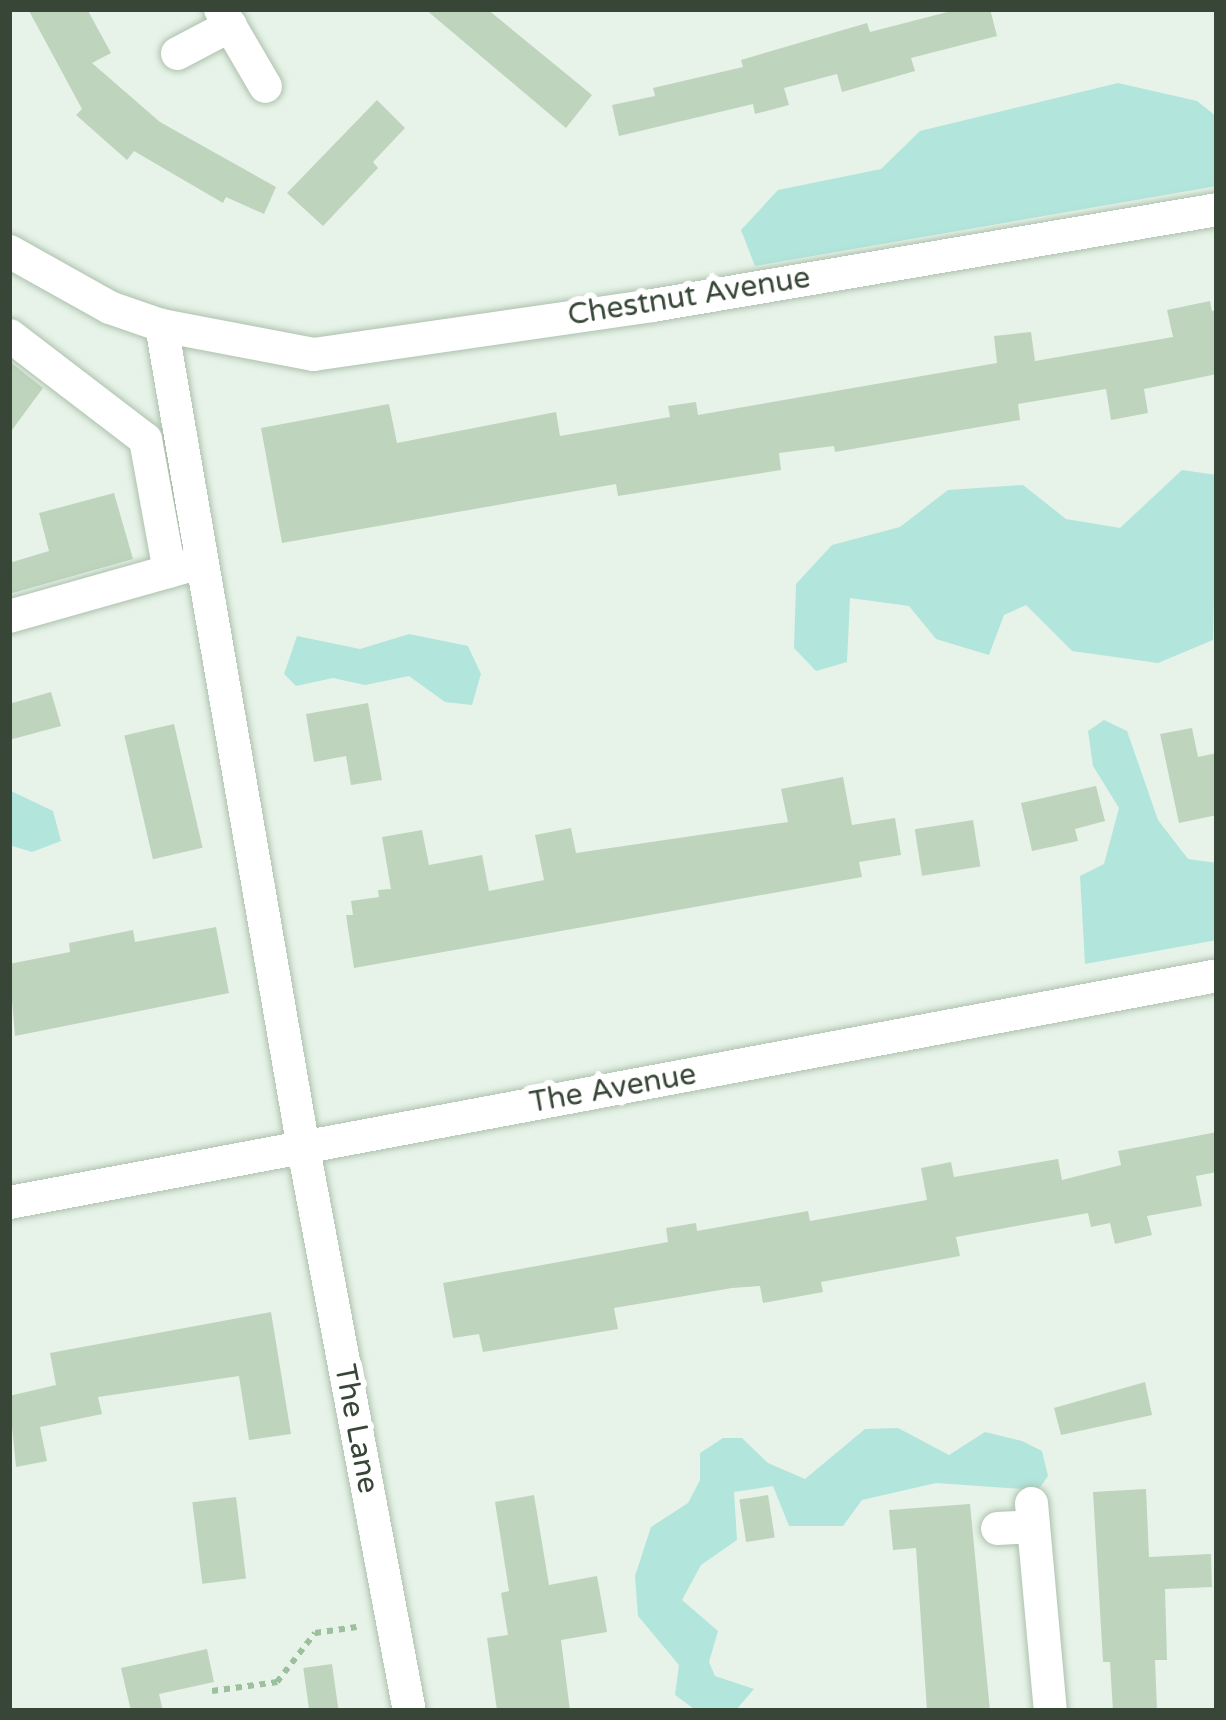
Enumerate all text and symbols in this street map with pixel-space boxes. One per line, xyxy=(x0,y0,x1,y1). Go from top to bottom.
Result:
street label: Chestnut Avenue xyxy=(565,260,813,334)
street label: The Avenue xyxy=(527,1057,699,1121)
street label: The Lane xyxy=(326,1361,386,1497)

